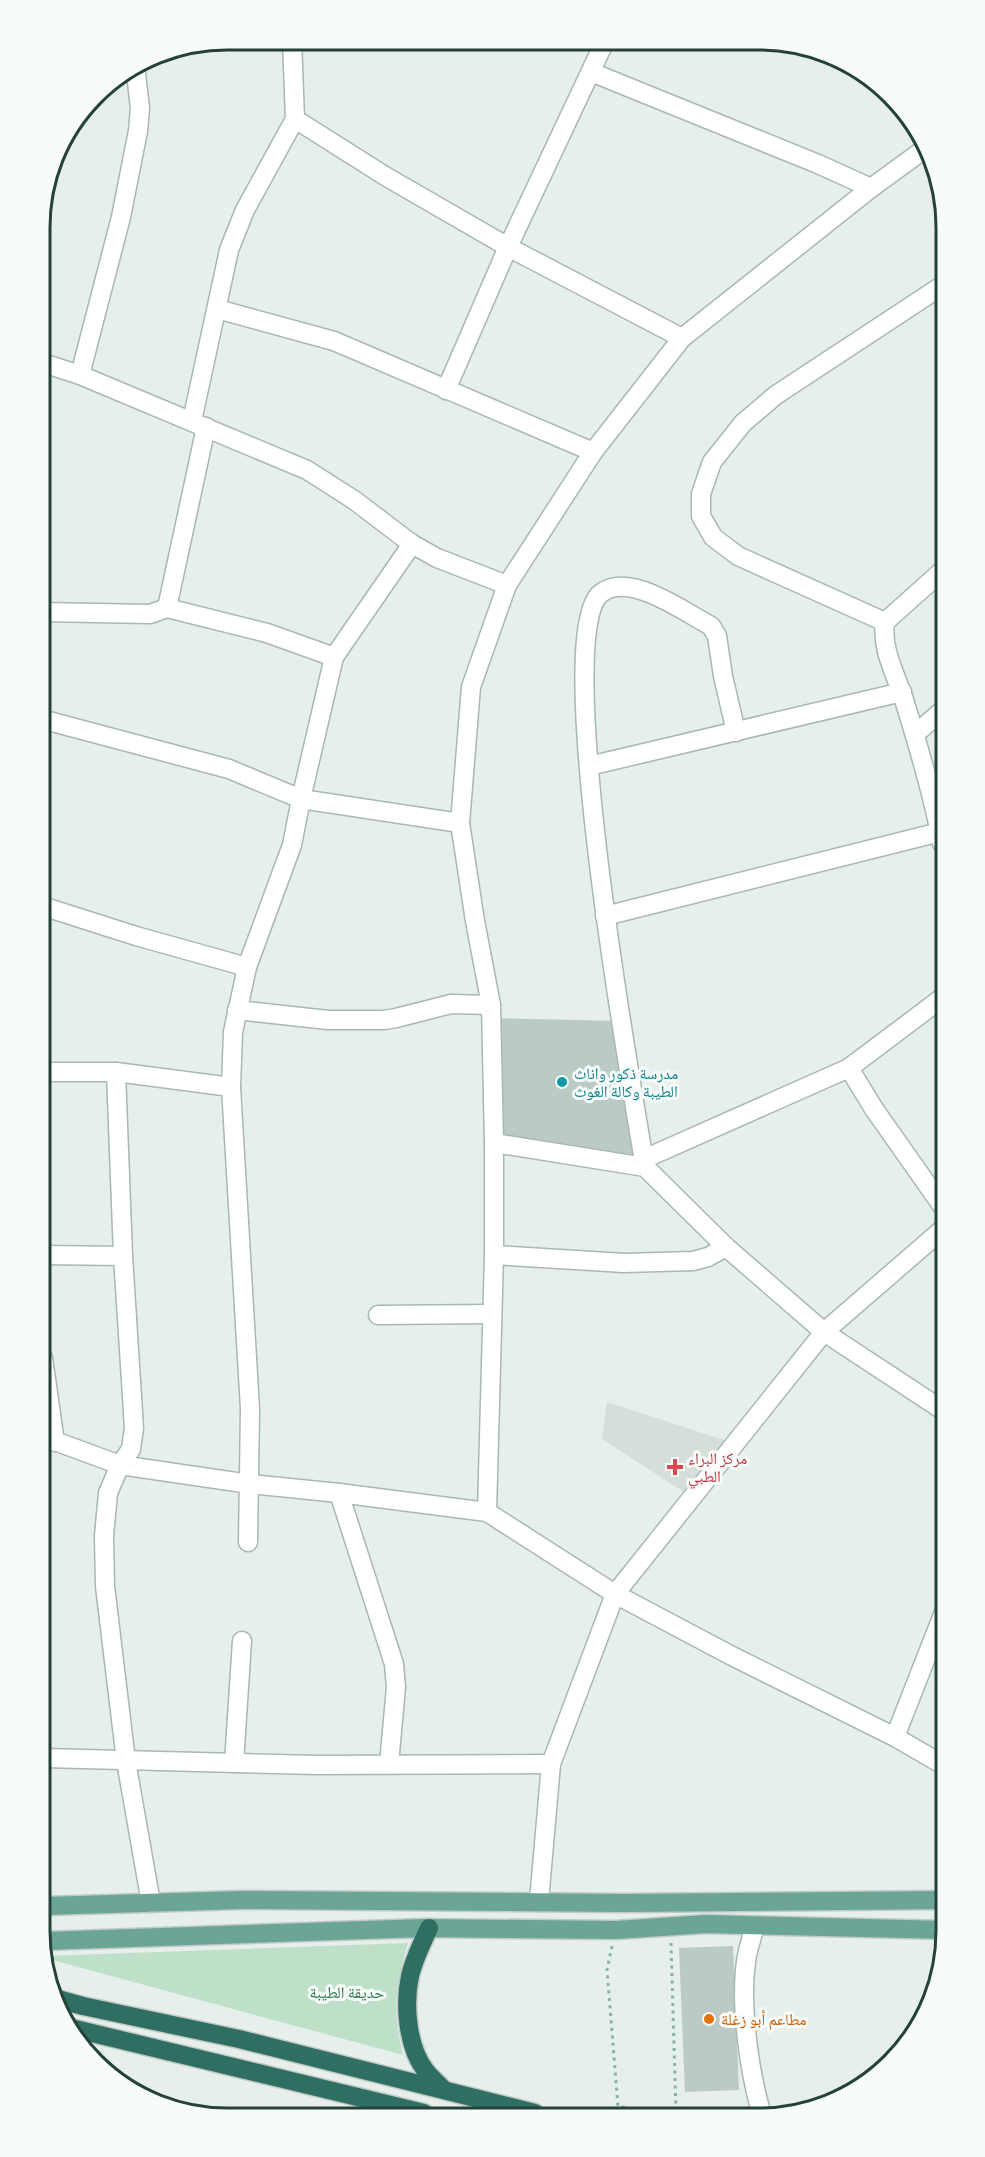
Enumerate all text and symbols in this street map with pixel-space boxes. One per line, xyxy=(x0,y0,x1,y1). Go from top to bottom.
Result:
place label: مدرسة ذكور واناث الطيبة وكالة الغوث xyxy=(574,1063,678,1103)
marker: مدرسة ذكور واناث الطيبة وكالة الغوث xyxy=(555,1075,569,1089)
place label: مركز البراء الطبي xyxy=(688,1448,747,1489)
marker: مركز البراء الطبي xyxy=(666,1458,684,1476)
park label: حديقة الطيبة xyxy=(310,1982,384,2004)
place label: مطاعم أبو زغلة xyxy=(721,2009,806,2031)
marker: مطاعم أبو زغلة xyxy=(702,2012,716,2026)

